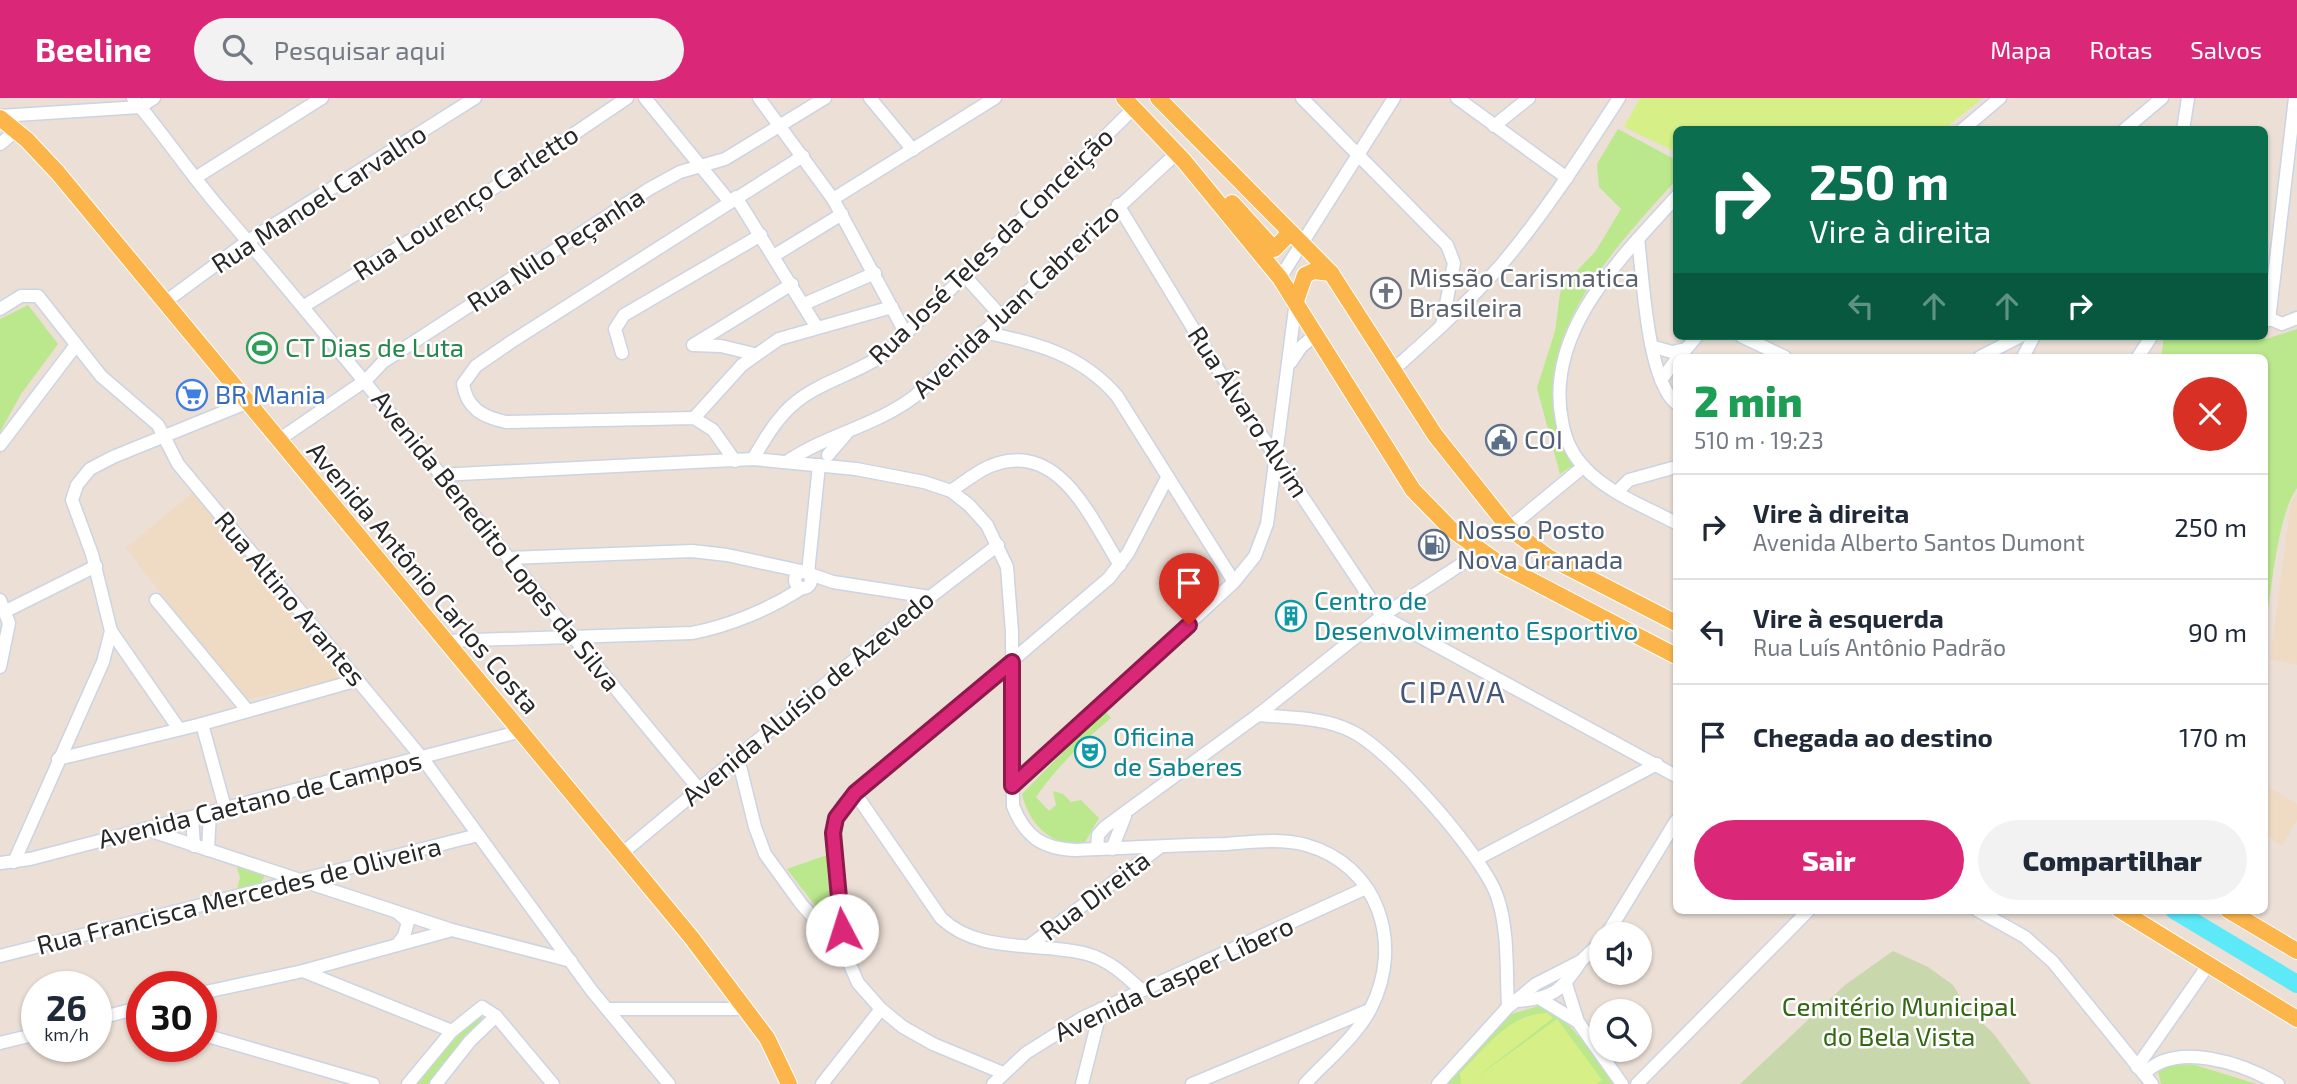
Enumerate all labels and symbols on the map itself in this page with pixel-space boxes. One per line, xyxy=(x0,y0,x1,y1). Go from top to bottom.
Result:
street label: Rua Manoel Carvalho xyxy=(205,117,431,279)
street label: Rua Lourenço Carletto xyxy=(347,117,585,288)
street label: Rua José Teles da Conceição xyxy=(861,120,1120,371)
street label: Rua Nilo Peçanha xyxy=(461,180,651,319)
street label: Avenida Juan Cabrerizo xyxy=(905,196,1125,404)
place label: Missão Carismatica Brasileira xyxy=(1409,261,1639,322)
church icon: Missão Carismatica Brasileira xyxy=(1369,276,1403,310)
street label: Rua Álvaro Alvim xyxy=(1182,320,1316,503)
sports icon: CT Dias de Luta xyxy=(245,331,279,365)
place label: CT Dias de Luta xyxy=(285,331,464,362)
supermarket icon: BR Mania xyxy=(175,378,209,412)
place label: BR Mania xyxy=(215,378,326,409)
street label: Avenida Benedito Lopes da Silva xyxy=(366,383,628,697)
public building icon: COI xyxy=(1484,423,1518,457)
place label: COI xyxy=(1524,423,1563,454)
street label: Avenida Antônio Carlos Costa xyxy=(301,435,547,719)
street label: Rua Altino Arantes xyxy=(209,504,373,692)
place label: Nosso Posto Nova Granada xyxy=(1457,513,1623,574)
fuel station icon: Nosso Posto Nova Granada xyxy=(1417,528,1451,562)
pin xyxy=(1159,553,1219,625)
street label: Avenida Aluísio de Azevedo xyxy=(675,582,939,811)
place label: Centro de Desenvolvimento Esportivo xyxy=(1314,584,1638,645)
building icon: Centro de Desenvolvimento Esportivo xyxy=(1274,599,1308,633)
district label: CIPAVA xyxy=(1399,673,1507,709)
place label: Oficina de Saberes xyxy=(1113,720,1243,781)
theatre icon: Oficina de Saberes xyxy=(1073,735,1107,769)
street label: Avenida Caetano de Campos xyxy=(95,743,425,854)
street label: Rua Francisca Mercedes de Oliveira xyxy=(33,829,444,960)
street label: Rua Direita xyxy=(1033,843,1155,946)
position arrow xyxy=(805,893,879,967)
street label: Avenida Casper Líbero xyxy=(1049,909,1298,1047)
speed limit sign: 30 xyxy=(126,971,217,1062)
park label: Cemitério Municipal do Bela Vista xyxy=(1782,990,2017,1051)

